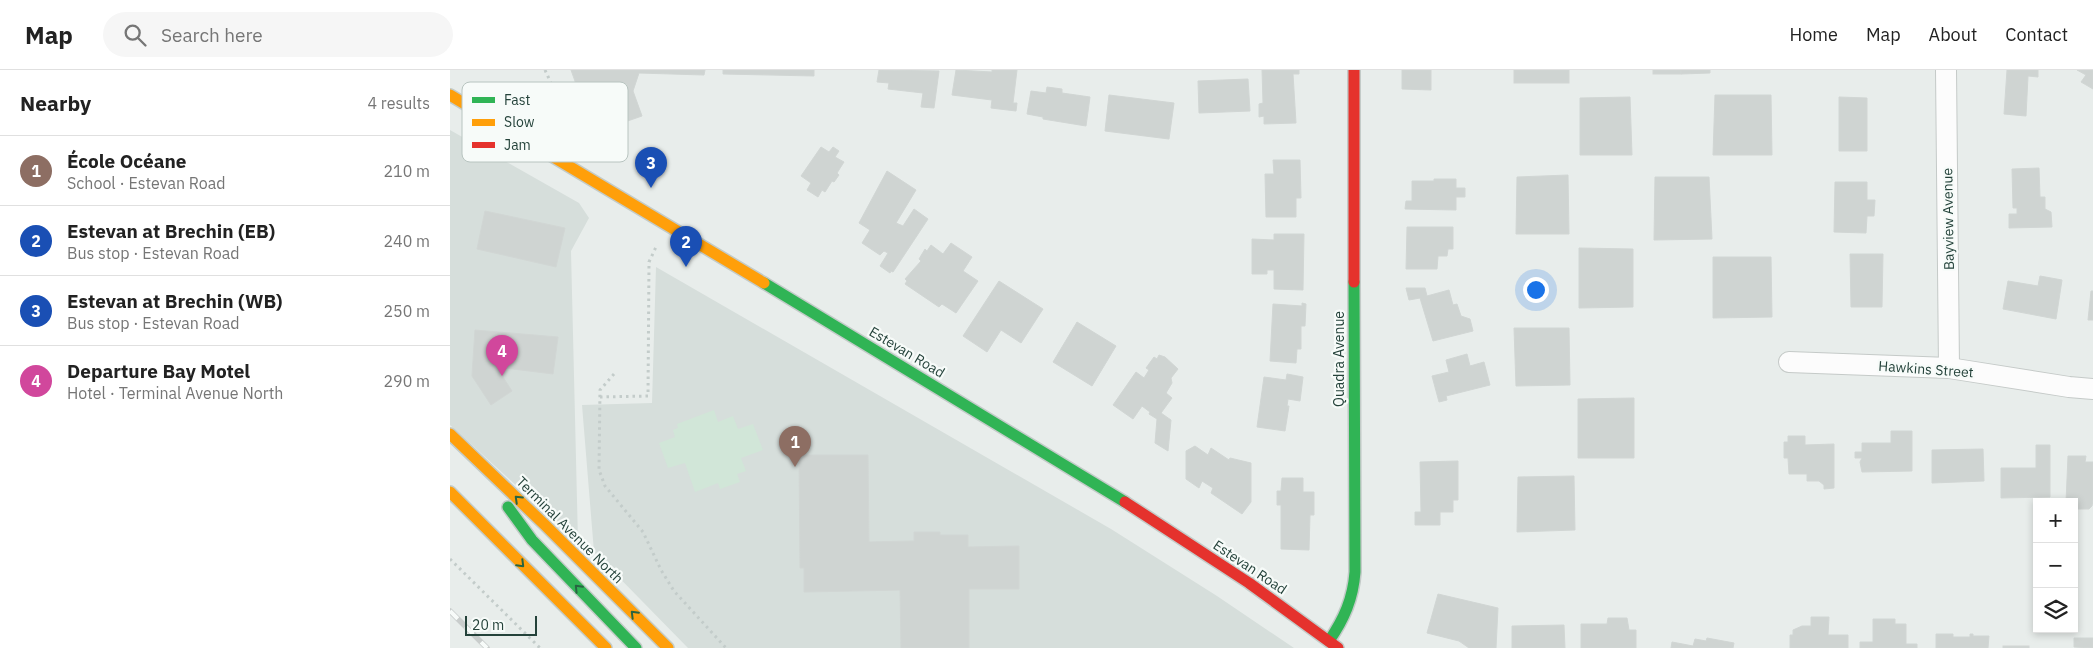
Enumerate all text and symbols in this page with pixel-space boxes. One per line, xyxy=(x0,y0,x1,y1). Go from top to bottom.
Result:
search box xyxy=(103,12,453,57)
text: Map xyxy=(25,19,73,51)
icon: search xyxy=(121,21,149,49)
text: Search here xyxy=(161,23,263,47)
text: Home xyxy=(1790,23,1838,46)
text: Map xyxy=(1866,23,1901,46)
text: About xyxy=(1929,23,1977,46)
text: Contact xyxy=(2005,23,2068,46)
legend xyxy=(462,82,628,162)
text: Nearby xyxy=(20,89,91,117)
text: Fast xyxy=(504,91,530,109)
text: 4 results xyxy=(367,93,430,113)
text: Slow xyxy=(504,113,535,131)
text: Jam xyxy=(504,136,531,154)
pin: 3 xyxy=(635,147,667,188)
text: École Océane xyxy=(67,149,187,173)
text: 1 xyxy=(31,161,41,181)
text: 210 m xyxy=(383,161,430,181)
street label: Bayview Avenue xyxy=(1938,167,1958,270)
text: School · Estevan Road xyxy=(67,173,226,193)
text: Estevan at Brechin (EB) xyxy=(67,219,275,243)
pin: 2 xyxy=(670,226,702,267)
text: 2 xyxy=(31,231,41,251)
text: 240 m xyxy=(383,231,430,251)
text: Bus stop · Estevan Road xyxy=(67,243,239,263)
your location xyxy=(1523,277,1549,303)
text: Estevan at Brechin (WB) xyxy=(67,289,282,313)
text: 3 xyxy=(31,301,41,321)
text: 250 m xyxy=(383,301,430,321)
street label: Quadra Avenue xyxy=(1330,311,1348,407)
text: Bus stop · Estevan Road xyxy=(67,313,239,333)
street label: Estevan Road xyxy=(866,322,948,382)
pin: 4 xyxy=(486,335,518,376)
street label: Hawkins Street xyxy=(1878,357,1974,381)
text: Departure Bay Motel xyxy=(67,359,250,383)
text: 4 xyxy=(31,371,41,391)
text: 290 m xyxy=(383,371,430,391)
text: Hotel · Terminal Avenue North xyxy=(67,383,283,403)
pin: 1 xyxy=(779,426,811,467)
street label: Terminal Avenue North xyxy=(513,473,627,587)
one-way arrow xyxy=(515,496,524,505)
map controls xyxy=(2033,498,2078,633)
button: + xyxy=(2033,498,2078,543)
street label: Estevan Road xyxy=(1210,536,1290,598)
button: − xyxy=(2033,543,2078,588)
one-way arrow xyxy=(516,558,525,567)
one-way arrow xyxy=(575,584,584,593)
button: layers xyxy=(2033,588,2078,633)
one-way arrow xyxy=(630,610,639,619)
scale bar xyxy=(465,613,538,636)
text: 20 m xyxy=(472,616,504,634)

